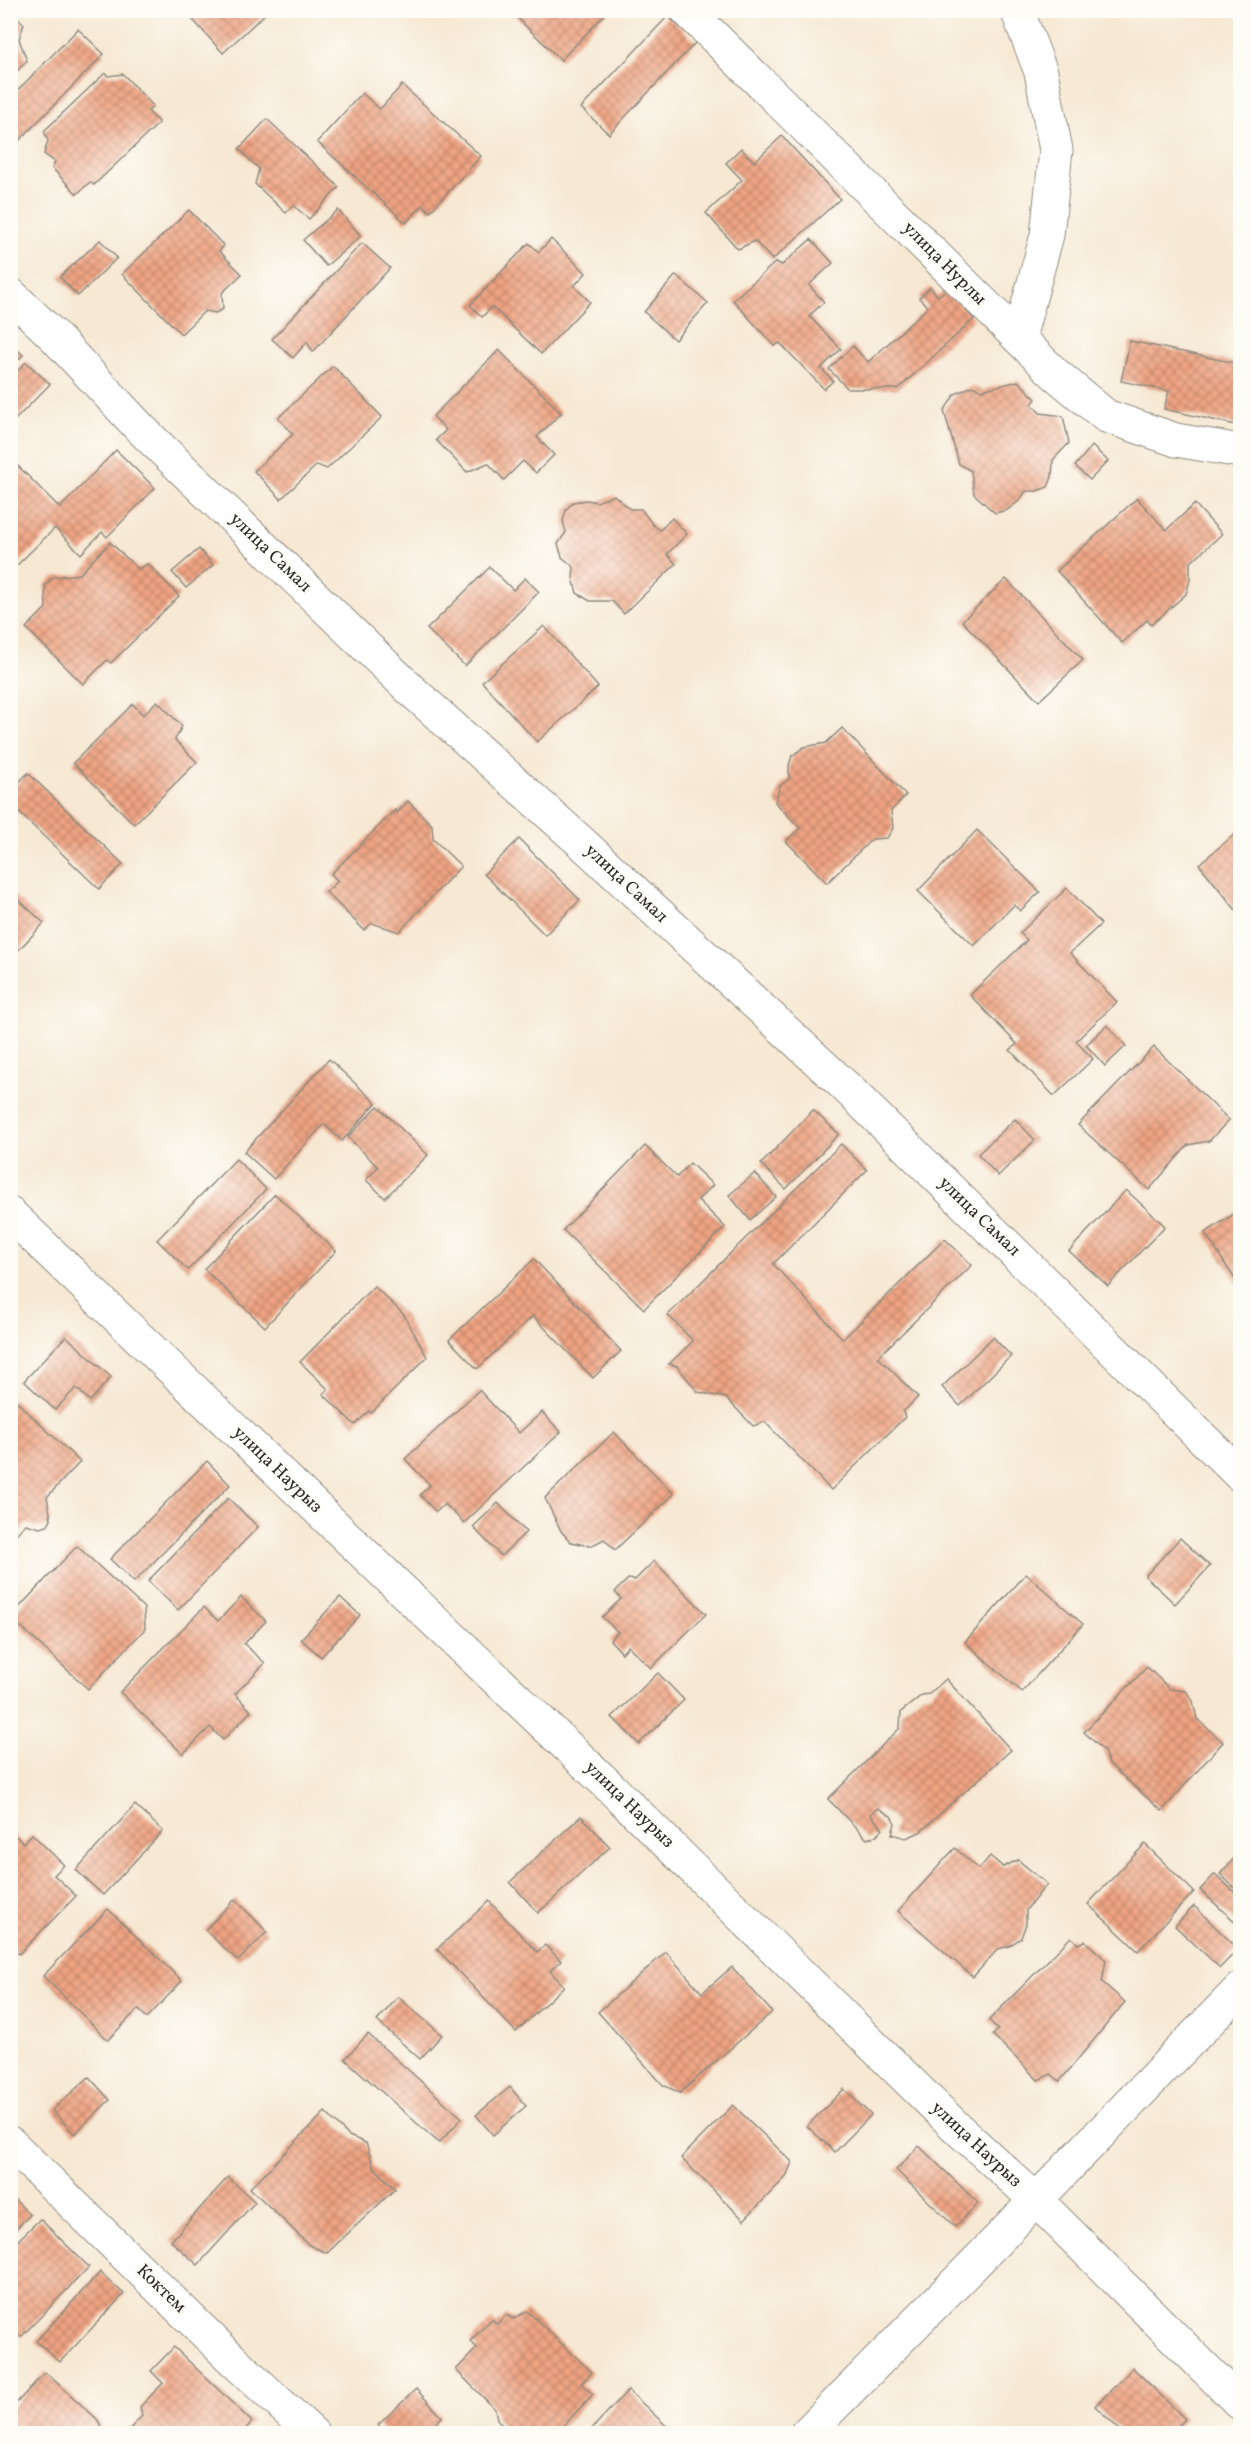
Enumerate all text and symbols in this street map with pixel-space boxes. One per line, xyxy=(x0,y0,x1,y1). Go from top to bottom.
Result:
street label: улица Нурлы xyxy=(897,217,992,312)
street label: улица Самал xyxy=(223,507,317,599)
street label: улица Самал xyxy=(579,839,673,929)
street label: улица Самал xyxy=(932,1171,1026,1263)
street label: улица Наурыз xyxy=(227,1421,328,1519)
street label: улица Наурыз xyxy=(579,1756,680,1854)
street label: улица Наурыз xyxy=(925,2096,1027,2194)
street label: Коктем xyxy=(131,2259,191,2319)

